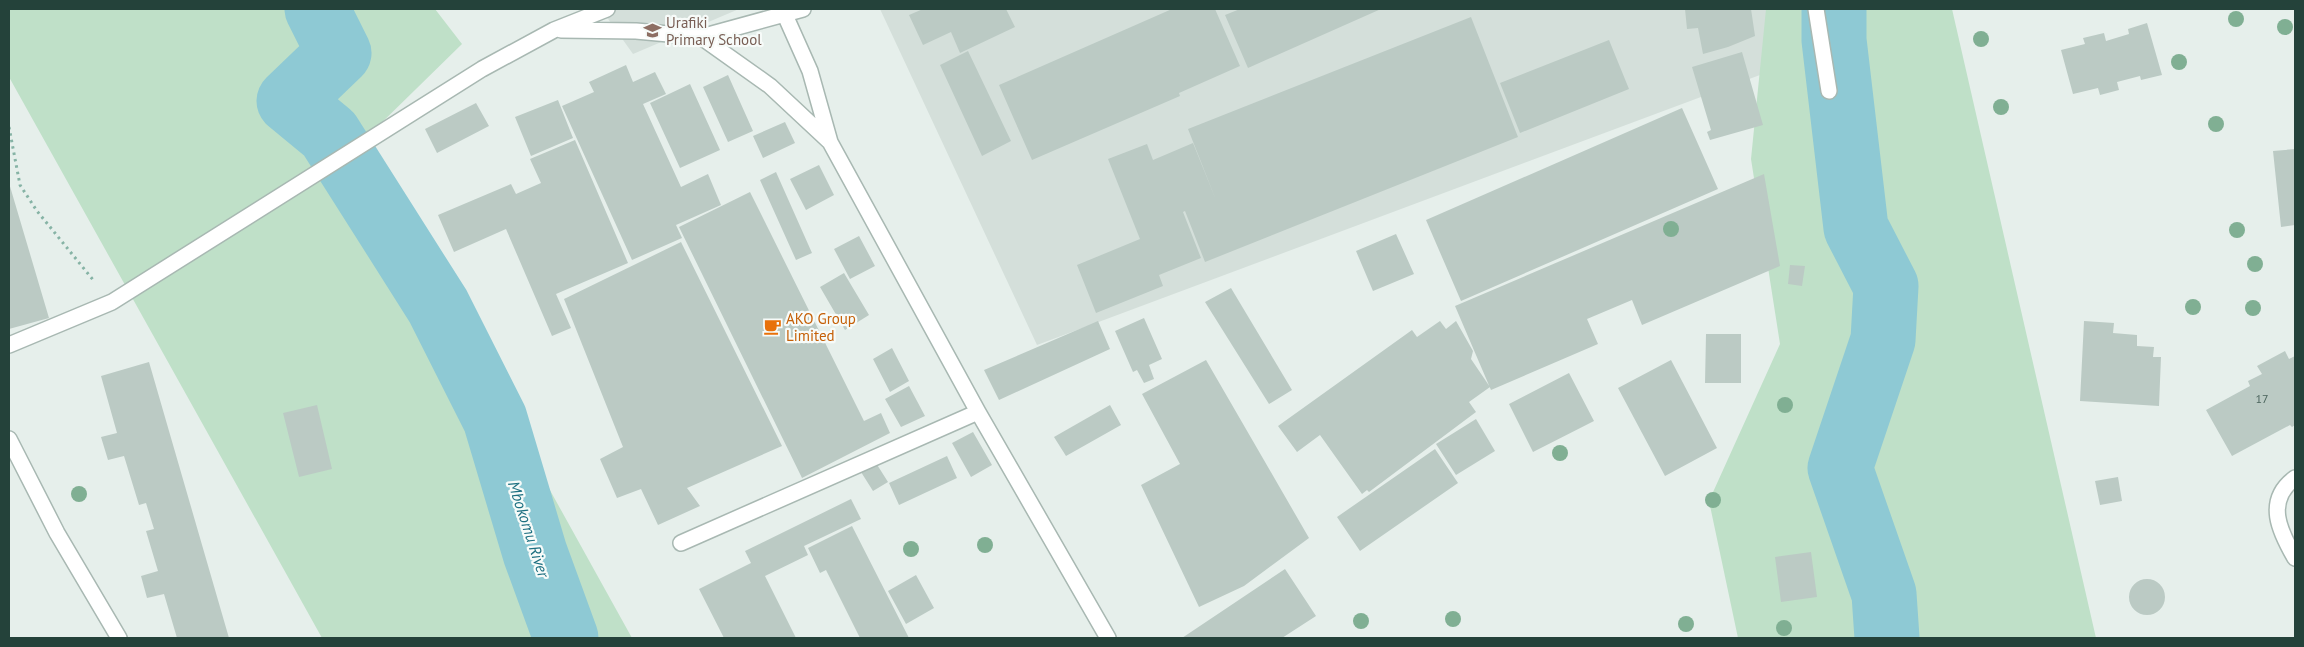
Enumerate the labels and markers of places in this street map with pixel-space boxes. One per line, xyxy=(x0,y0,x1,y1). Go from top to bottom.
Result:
place label: Urafiki Primary School xyxy=(666,13,762,49)
school or university icon: Urafiki Primary School xyxy=(642,21,662,41)
place label: AKO Group Limited xyxy=(786,309,856,345)
cafe icon: AKO Group Limited xyxy=(762,317,782,337)

